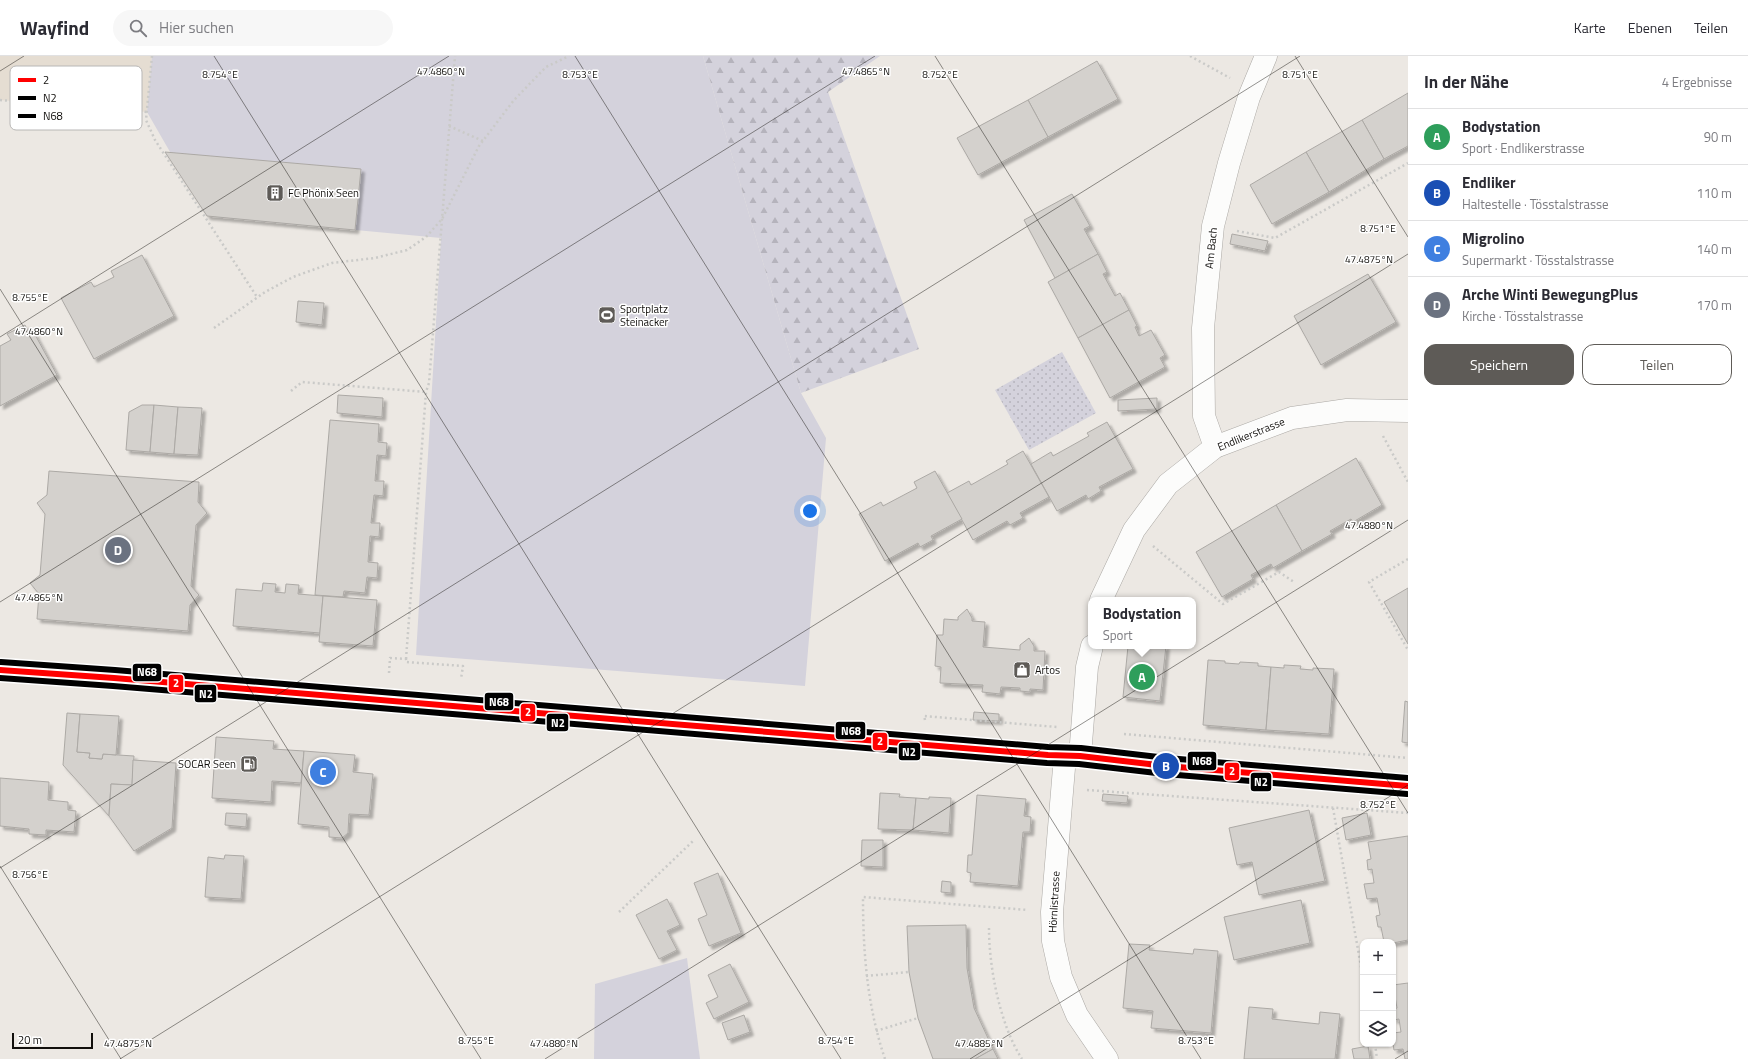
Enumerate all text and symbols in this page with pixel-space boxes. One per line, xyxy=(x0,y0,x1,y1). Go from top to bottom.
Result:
search box xyxy=(113,10,393,46)
text: Wayfind xyxy=(20,13,89,42)
text: Hier suchen xyxy=(159,16,234,39)
icon: search xyxy=(127,17,149,39)
text: Karte xyxy=(1574,17,1606,38)
text: Ebenen xyxy=(1628,17,1672,38)
text: Teilen xyxy=(1694,17,1728,38)
text: 47.4860°N xyxy=(417,64,465,79)
text: 47.4865°N xyxy=(842,64,890,79)
legend xyxy=(10,66,142,130)
text: 8.754°E xyxy=(202,67,238,82)
text: 8.753°E xyxy=(562,67,598,82)
text: 8.752°E xyxy=(922,67,958,82)
text: 8.751°E xyxy=(1282,67,1318,82)
text: In der Nähe xyxy=(1424,69,1509,95)
text: 2 xyxy=(43,72,49,88)
text: 4 Ergebnisse xyxy=(1662,72,1732,92)
text: N2 xyxy=(43,90,57,106)
text: N68 xyxy=(43,108,63,124)
text: Bodystation xyxy=(1462,115,1541,138)
text: A xyxy=(1433,127,1441,147)
text: 90 m xyxy=(1704,127,1732,147)
text: Sport · Endlikerstrasse xyxy=(1462,138,1585,158)
text: Endliker xyxy=(1462,171,1516,194)
building icon: FC Phönix Seen xyxy=(265,183,285,203)
text: B xyxy=(1433,183,1441,203)
text: 110 m xyxy=(1696,183,1732,203)
place label: FC Phönix Seen xyxy=(288,185,359,201)
text: Haltestelle · Tösstalstrasse xyxy=(1462,194,1609,214)
text: 8.751°E xyxy=(1360,221,1396,236)
street label: Am Bach xyxy=(1201,227,1221,269)
text: Migrolino xyxy=(1462,227,1525,250)
text: C xyxy=(1433,239,1441,259)
text: 140 m xyxy=(1696,239,1732,259)
text: Supermarkt · Tösstalstrasse xyxy=(1462,250,1614,270)
text: 47.4875°N xyxy=(1345,252,1393,267)
text: Arche Winti BewegungPlus xyxy=(1462,283,1638,306)
text: 8.755°E xyxy=(12,290,48,305)
text: D xyxy=(1433,295,1441,315)
text: 170 m xyxy=(1696,295,1732,315)
place label: Sportplatz Steinacker xyxy=(620,301,669,330)
sports icon: Sportplatz Steinacker xyxy=(597,305,617,325)
text: Kirche · Tösstalstrasse xyxy=(1462,306,1583,326)
text: 47.4860°N xyxy=(15,324,63,339)
button: Speichern xyxy=(1424,344,1574,385)
button: Teilen xyxy=(1582,344,1732,385)
street label: Endlikerstrasse xyxy=(1215,413,1287,455)
your location xyxy=(800,501,820,521)
text: 47.4880°N xyxy=(1345,518,1393,533)
pin: D xyxy=(105,535,131,565)
text: 47.4865°N xyxy=(15,590,63,605)
popup xyxy=(1088,597,1196,649)
text: Bodystation xyxy=(1103,602,1181,625)
text: Sport xyxy=(1103,625,1133,645)
shop icon: Artos xyxy=(1012,660,1032,680)
place label: Artos xyxy=(1035,662,1060,678)
pin: A xyxy=(1129,662,1155,692)
line badge: N68 xyxy=(132,663,162,682)
text: N68 xyxy=(137,664,157,680)
line badge: 2 xyxy=(168,674,184,693)
text: 2 xyxy=(173,675,179,691)
line badge: N2 xyxy=(194,684,217,703)
text: N2 xyxy=(199,686,213,702)
line badge: N68 xyxy=(484,692,514,711)
text: N68 xyxy=(489,694,509,710)
line badge: 2 xyxy=(520,703,536,722)
text: 2 xyxy=(525,704,531,720)
line badge: N2 xyxy=(546,713,569,732)
text: N2 xyxy=(551,715,565,731)
line badge: N68 xyxy=(835,721,866,740)
text: N68 xyxy=(841,723,861,739)
line badge: 2 xyxy=(872,732,888,751)
text: 2 xyxy=(877,733,883,749)
line badge: N2 xyxy=(898,742,921,761)
text: N2 xyxy=(902,744,916,760)
pin: B xyxy=(1153,751,1179,781)
line badge: N68 xyxy=(1187,751,1217,771)
text: N68 xyxy=(1192,753,1212,769)
fuel station icon: SOCAR Seen xyxy=(239,754,259,774)
place label: SOCAR Seen xyxy=(178,756,236,772)
pin: C xyxy=(310,757,336,787)
line badge: 2 xyxy=(1224,762,1240,781)
text: 2 xyxy=(1229,763,1235,779)
line badge: N2 xyxy=(1250,772,1272,792)
text: N2 xyxy=(1254,774,1268,790)
text: 8.752°E xyxy=(1360,797,1396,812)
text: 8.756°E xyxy=(12,867,48,882)
street label: Hörnlistrasse xyxy=(1044,870,1064,933)
map controls xyxy=(1360,939,1396,1047)
button: + xyxy=(1360,939,1396,975)
button: − xyxy=(1360,975,1396,1011)
button: layers xyxy=(1360,1011,1396,1047)
scale bar xyxy=(12,1031,93,1050)
text: 20 m xyxy=(18,1032,42,1048)
text: 8.755°E xyxy=(458,1033,494,1048)
text: 8.754°E xyxy=(818,1033,854,1048)
text: 8.753°E xyxy=(1178,1033,1214,1048)
text: 47.4875°N xyxy=(104,1036,152,1051)
text: 47.4880°N xyxy=(530,1036,578,1051)
text: 47.4885°N xyxy=(955,1036,1003,1051)

